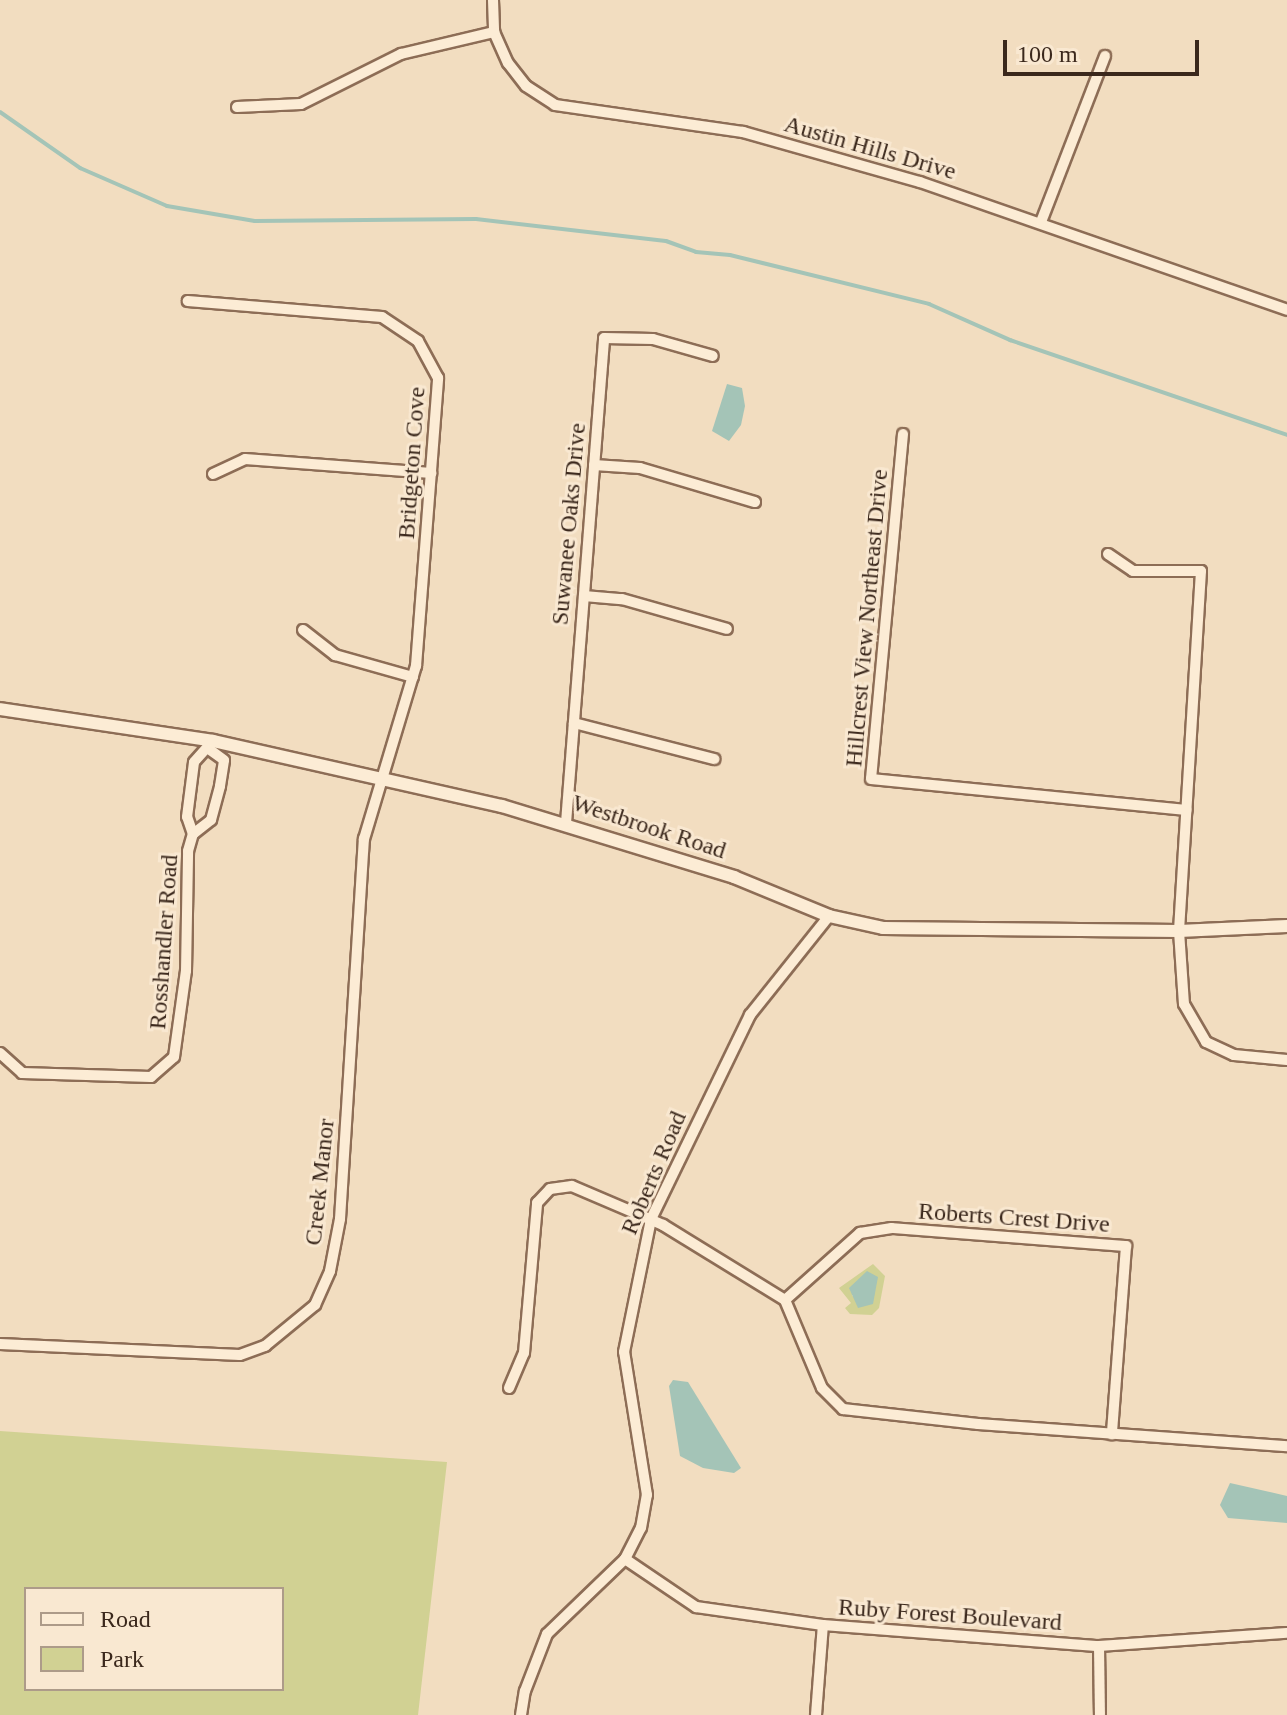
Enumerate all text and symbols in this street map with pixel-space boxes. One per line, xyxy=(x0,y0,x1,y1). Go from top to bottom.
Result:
scale bar xyxy=(1007,24,1203,74)
text: 100 m xyxy=(1017,41,1078,67)
street label: Austin Hills Drive xyxy=(781,110,959,186)
street label: Bridgeton Cove xyxy=(392,386,432,540)
street label: Suwanee Oaks Drive xyxy=(546,422,592,626)
street label: Hillcrest View Northeast Drive xyxy=(840,468,894,768)
street label: Westbrook Road xyxy=(568,789,730,865)
street label: Rosshandler Road xyxy=(144,854,184,1030)
street label: Roberts Road xyxy=(615,1107,693,1239)
street label: Creek Manor xyxy=(299,1117,341,1247)
street label: Roberts Crest Drive xyxy=(917,1197,1111,1239)
legend xyxy=(24,1587,284,1691)
street label: Ruby Forest Boulevard xyxy=(837,1593,1063,1637)
text: Road xyxy=(100,1606,151,1632)
text: Park xyxy=(100,1646,144,1672)

